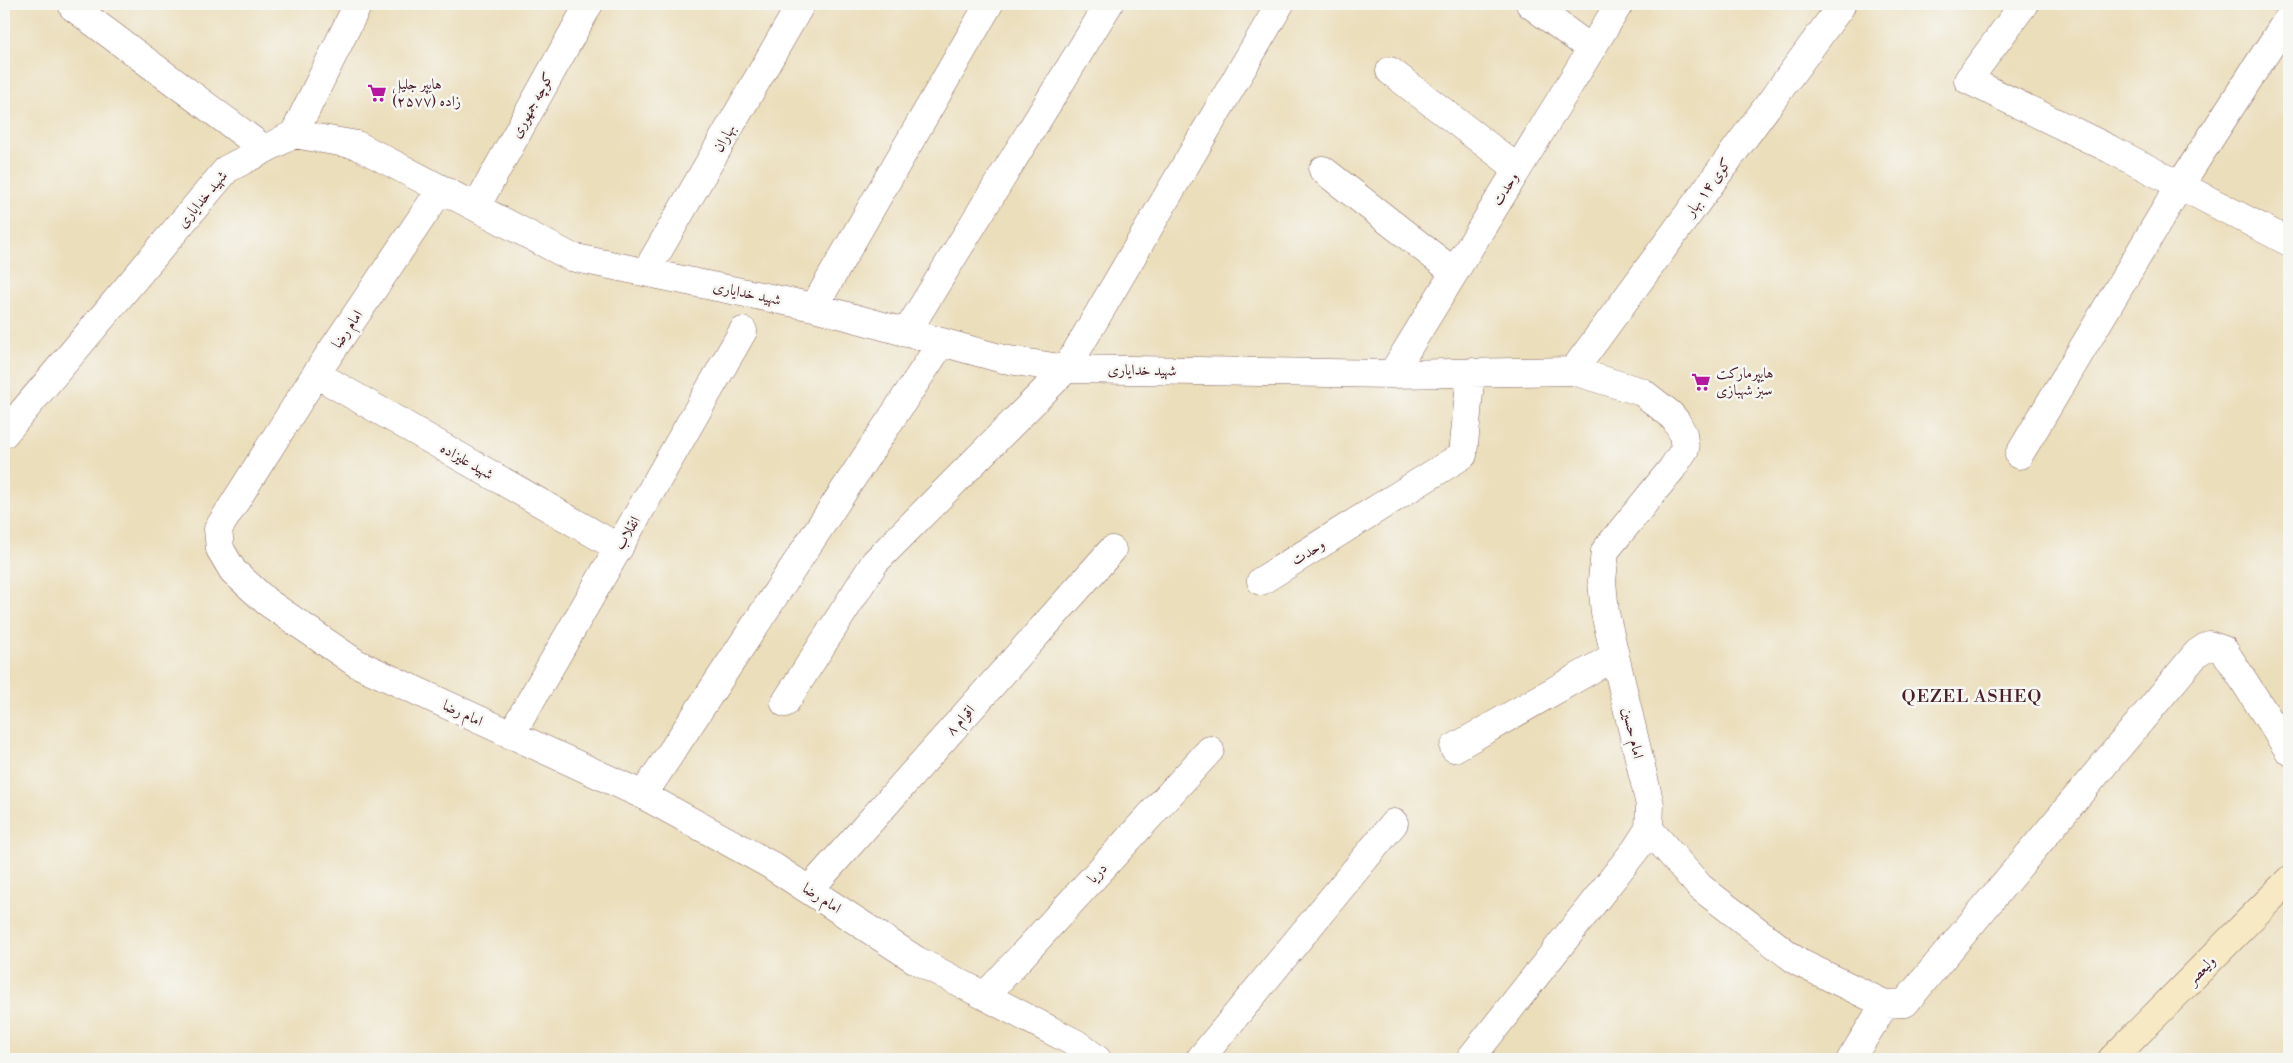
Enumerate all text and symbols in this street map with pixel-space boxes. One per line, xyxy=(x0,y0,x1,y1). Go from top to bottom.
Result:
street label: کوچه جمهوری xyxy=(507,69,559,142)
place label: هایپر جلیل زاده (۲۵۷۷) xyxy=(392,75,461,111)
supermarket icon: هایپر جلیل زاده (۲۵۷۷) xyxy=(366,82,388,104)
street label: بهاران xyxy=(709,121,740,156)
street label: کوی ۱۴ بهار xyxy=(1680,154,1736,222)
street label: شهید خدایاری xyxy=(173,167,232,232)
street label: وحدت xyxy=(1488,169,1523,210)
street label: شهید خدایاری xyxy=(711,277,783,310)
street label: امام رضا xyxy=(328,306,370,354)
street label: شهید خدایاری xyxy=(1107,360,1177,381)
place label: هایپرمارکت سبز شهبازی xyxy=(1716,364,1774,400)
supermarket icon: هایپرمارکت سبز شهبازی xyxy=(1690,371,1712,393)
street label: شهید علیزاده xyxy=(437,439,497,484)
street label: انقلاب xyxy=(610,513,645,554)
street label: وحدت xyxy=(1288,535,1329,570)
district label: QEZEL ASHEQ xyxy=(1902,685,2042,708)
street label: امام رضا xyxy=(438,696,486,734)
street label: اقوام ۸ xyxy=(942,701,981,742)
street label: امام حسین xyxy=(1614,706,1648,761)
street label: دریا xyxy=(1083,859,1111,887)
street label: امام رضا xyxy=(797,879,845,920)
street label: ولیعصر xyxy=(2181,952,2220,991)

